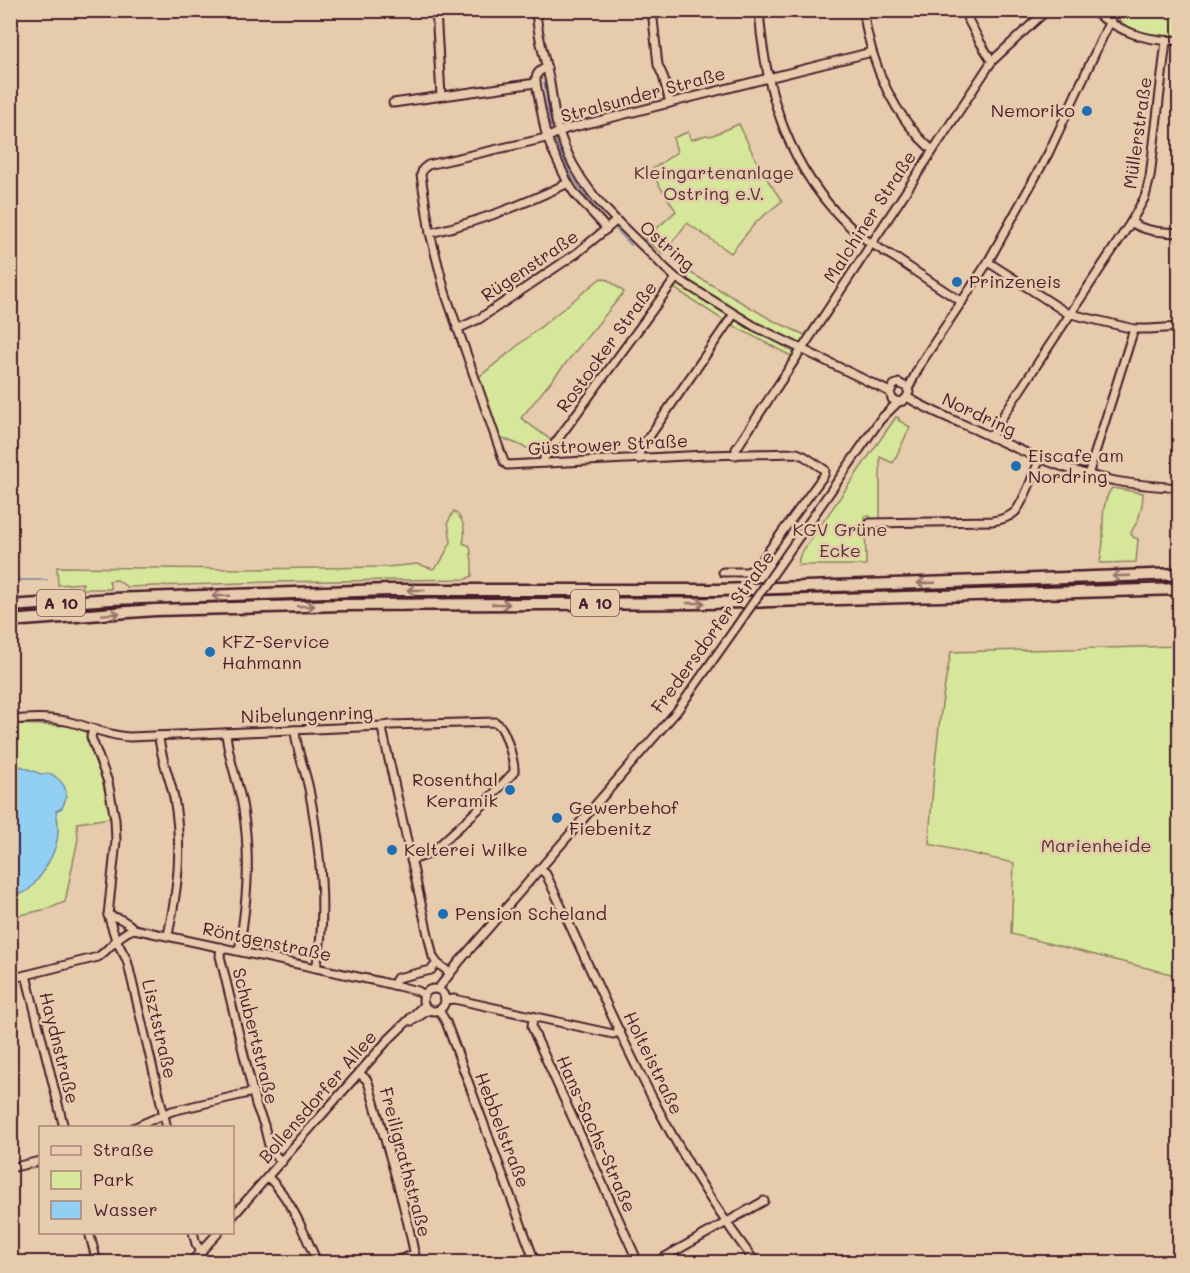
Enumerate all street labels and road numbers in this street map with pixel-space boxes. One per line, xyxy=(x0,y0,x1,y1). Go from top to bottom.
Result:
street label: Stralsunder Straße xyxy=(558,60,728,128)
street label: Müllerstraße xyxy=(1117,75,1157,190)
street label: Malchiner Straße xyxy=(817,146,921,287)
street label: Ostring xyxy=(635,215,700,276)
street label: Rügenstraße xyxy=(476,224,583,307)
street label: Rostocker Straße xyxy=(550,276,662,417)
street label: Nordring xyxy=(938,386,1020,442)
street label: Güstrower Straße xyxy=(527,428,689,460)
street label: Fredersdorfer Straße xyxy=(645,545,779,718)
road number: A 10 xyxy=(37,590,85,616)
road number: A 10 xyxy=(571,590,619,616)
street label: Nibelungenring xyxy=(240,700,373,728)
street label: Röntgenstraße xyxy=(201,916,334,966)
street label: Schubertstraße xyxy=(227,965,285,1106)
street label: Lisztstraße xyxy=(137,977,183,1081)
street label: Haydnstraße xyxy=(34,989,85,1106)
street label: Holteistraße xyxy=(619,1007,689,1118)
street label: Bollensdorfer Allee xyxy=(253,1025,382,1168)
street label: Hans-Sachs-Straße xyxy=(551,1051,642,1216)
street label: Hebbelstraße xyxy=(470,1068,536,1191)
street label: Freiligrathstraße xyxy=(374,1084,437,1239)

